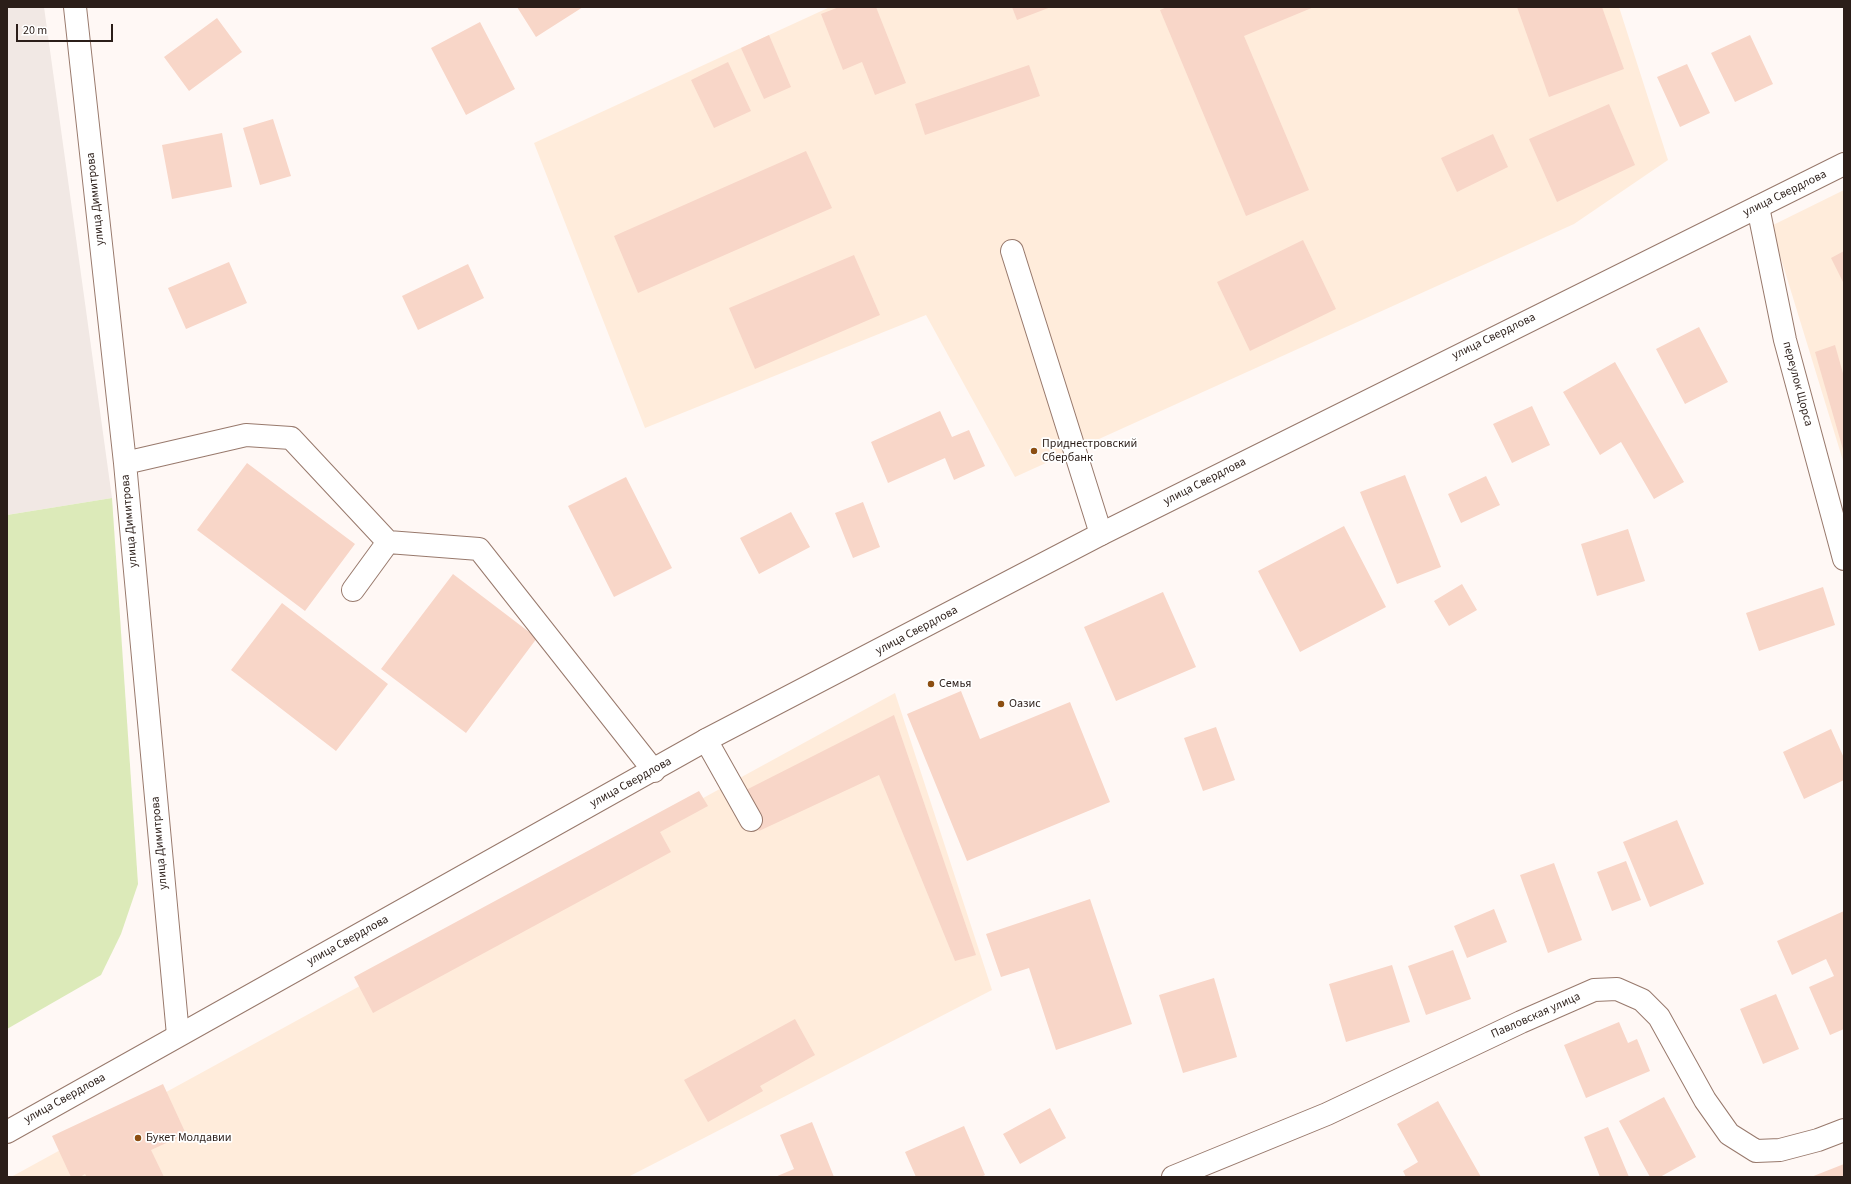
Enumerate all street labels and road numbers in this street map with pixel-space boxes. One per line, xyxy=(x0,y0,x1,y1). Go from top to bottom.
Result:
street label: улица Димитрова xyxy=(84,152,108,246)
street label: улица Свердлова xyxy=(1741,168,1829,220)
street label: улица Свердлова xyxy=(1450,311,1538,363)
street label: переулок Щорса xyxy=(1779,340,1815,428)
street label: улица Свердлова xyxy=(1161,455,1249,509)
street label: улица Димитрова xyxy=(119,474,141,568)
street label: улица Свердлова xyxy=(873,603,961,659)
street label: улица Свердлова xyxy=(588,755,674,811)
street label: улица Димитрова xyxy=(149,796,171,890)
street label: улица Свердлова xyxy=(305,913,391,969)
street label: Павловская улица xyxy=(1489,990,1583,1042)
street label: улица Свердлова xyxy=(22,1071,108,1127)

